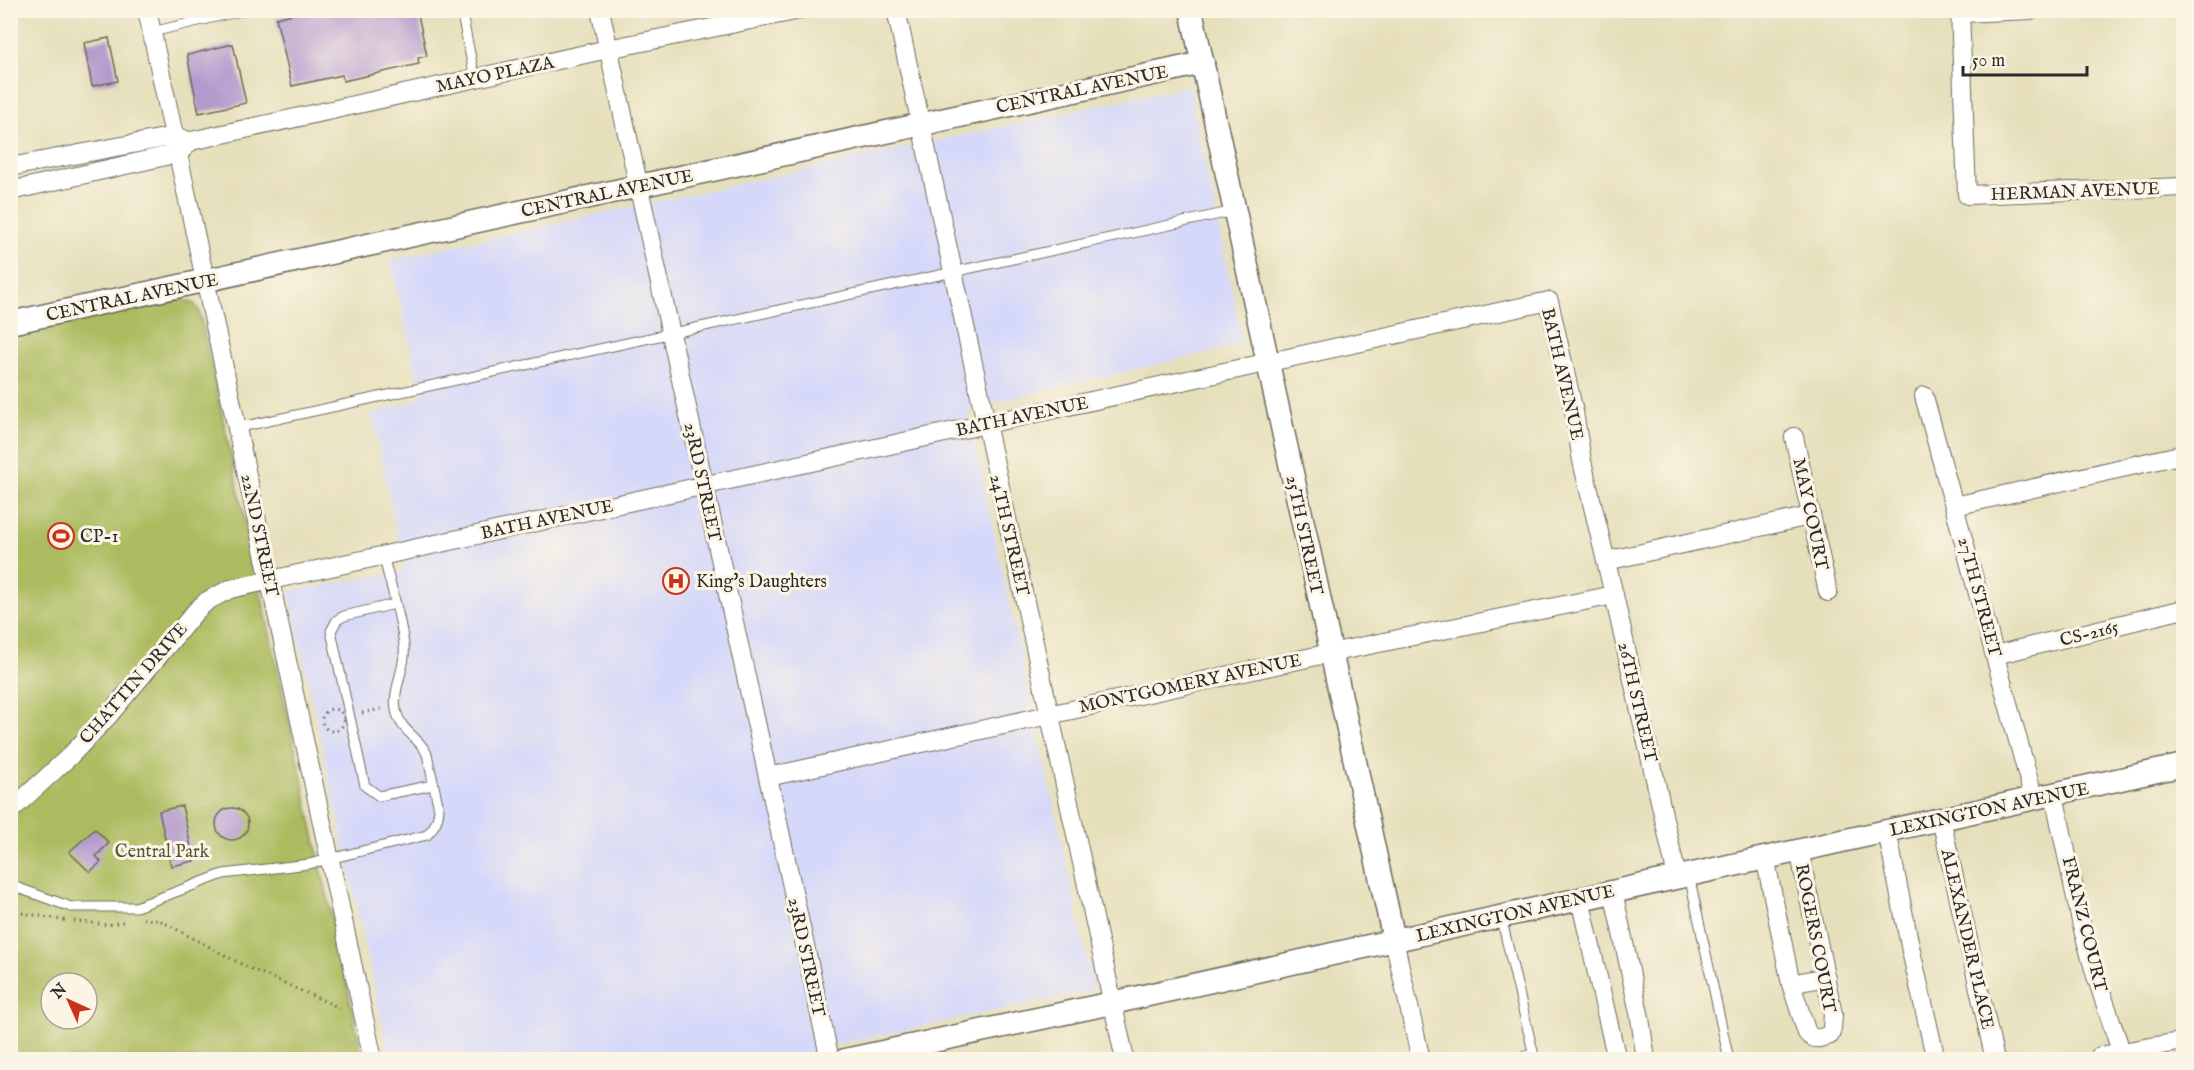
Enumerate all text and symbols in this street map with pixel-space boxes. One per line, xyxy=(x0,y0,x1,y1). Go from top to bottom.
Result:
scale bar xyxy=(1963,39,2088,77)
text: 50 m xyxy=(1972,50,2005,73)
street label: MAYO PLAZA xyxy=(434,52,557,99)
street label: CENTRAL AVENUE xyxy=(994,61,1170,120)
street label: CENTRAL AVENUE xyxy=(519,165,695,224)
street label: HERMAN AVENUE xyxy=(1990,178,2160,207)
street label: CENTRAL AVENUE xyxy=(44,269,220,328)
street label: BATH AVENUE xyxy=(1535,306,1588,443)
street label: BATH AVENUE xyxy=(954,392,1091,443)
street label: 23RD STREET xyxy=(678,421,725,544)
street label: MAY COURT xyxy=(1786,456,1833,573)
street label: 22ND STREET xyxy=(234,472,283,599)
street label: 24TH STREET xyxy=(983,472,1034,598)
street label: 25TH STREET xyxy=(1280,474,1327,597)
street label: BATH AVENUE xyxy=(479,495,616,546)
sports icon: CP-1 xyxy=(46,521,76,551)
place label: CP-1 xyxy=(80,526,118,549)
street label: 27TH STREET xyxy=(1952,535,2006,660)
hospital icon: King's Daughters xyxy=(661,566,691,596)
place label: King's Daughters xyxy=(696,571,827,594)
street label: CS-2165 xyxy=(2058,616,2122,653)
street label: CHATTIN DRIVE xyxy=(75,618,193,749)
street label: 26TH STREET xyxy=(1612,640,1662,765)
street label: MONTGOMERY AVENUE xyxy=(1077,650,1304,719)
street label: LEXINGTON AVENUE xyxy=(1888,778,2091,843)
park label: Central Park xyxy=(115,841,210,864)
street label: ALEXANDER PLACE xyxy=(1934,846,1998,1032)
street label: FRANZ COURT xyxy=(2056,854,2111,994)
street label: ROGERS COURT xyxy=(1789,862,1840,1015)
street label: LEXINGTON AVENUE xyxy=(1414,880,1617,949)
street label: 23RD STREET xyxy=(782,896,829,1019)
north arrow xyxy=(39,971,99,1031)
text: N xyxy=(47,980,72,1004)

